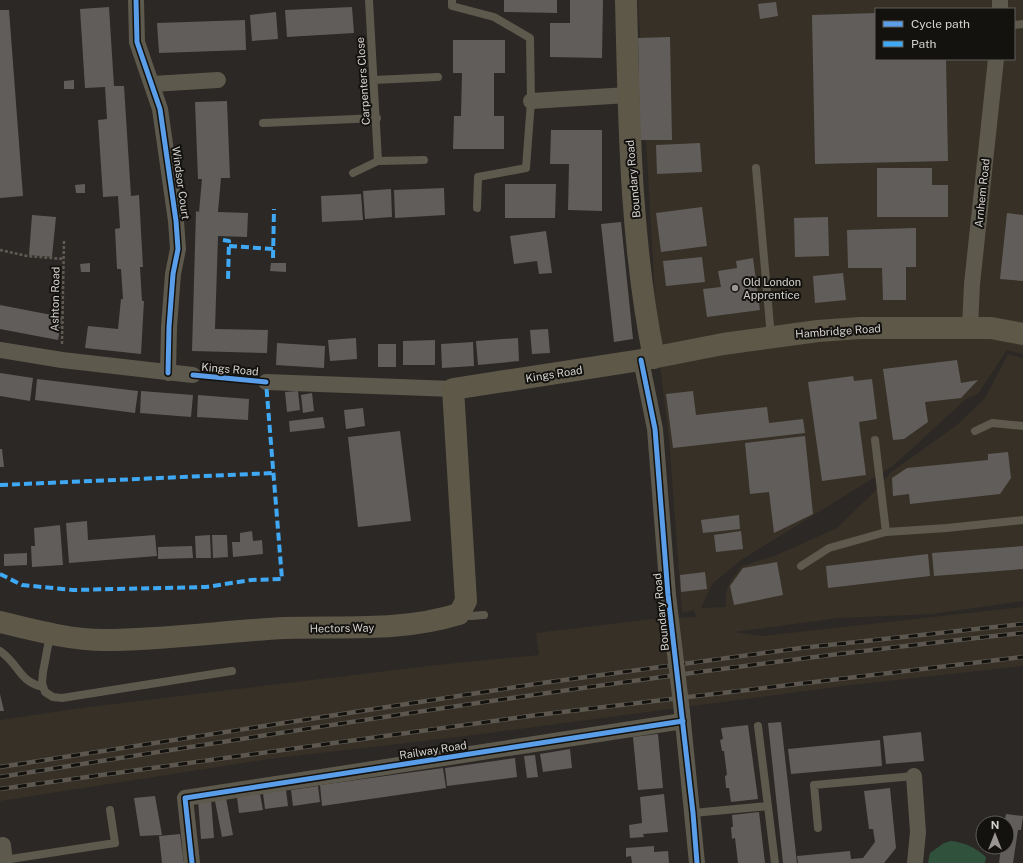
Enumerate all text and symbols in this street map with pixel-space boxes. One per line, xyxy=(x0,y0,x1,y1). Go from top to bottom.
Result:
legend xyxy=(875,8,1015,60)
text: Cycle path xyxy=(911,17,970,31)
street label: Carpenters Close xyxy=(354,37,372,125)
text: Path xyxy=(911,37,937,51)
street label: Boundary Road xyxy=(624,140,642,218)
street label: Windsor Court xyxy=(170,146,192,220)
street label: Arnhem Road xyxy=(972,158,992,228)
street label: Ashton Road xyxy=(48,267,62,331)
place label: Old London Apprentice xyxy=(743,276,801,301)
marker: Old London Apprentice xyxy=(730,283,740,293)
street label: Hambridge Road xyxy=(795,322,881,340)
street label: Kings Road xyxy=(201,361,259,377)
street label: Kings Road xyxy=(525,364,583,384)
street label: Boundary Road xyxy=(651,573,671,651)
street label: Hectors Way xyxy=(310,621,375,635)
street label: Railway Road xyxy=(398,739,468,761)
north arrow xyxy=(975,815,1015,855)
text: N xyxy=(991,819,999,831)

